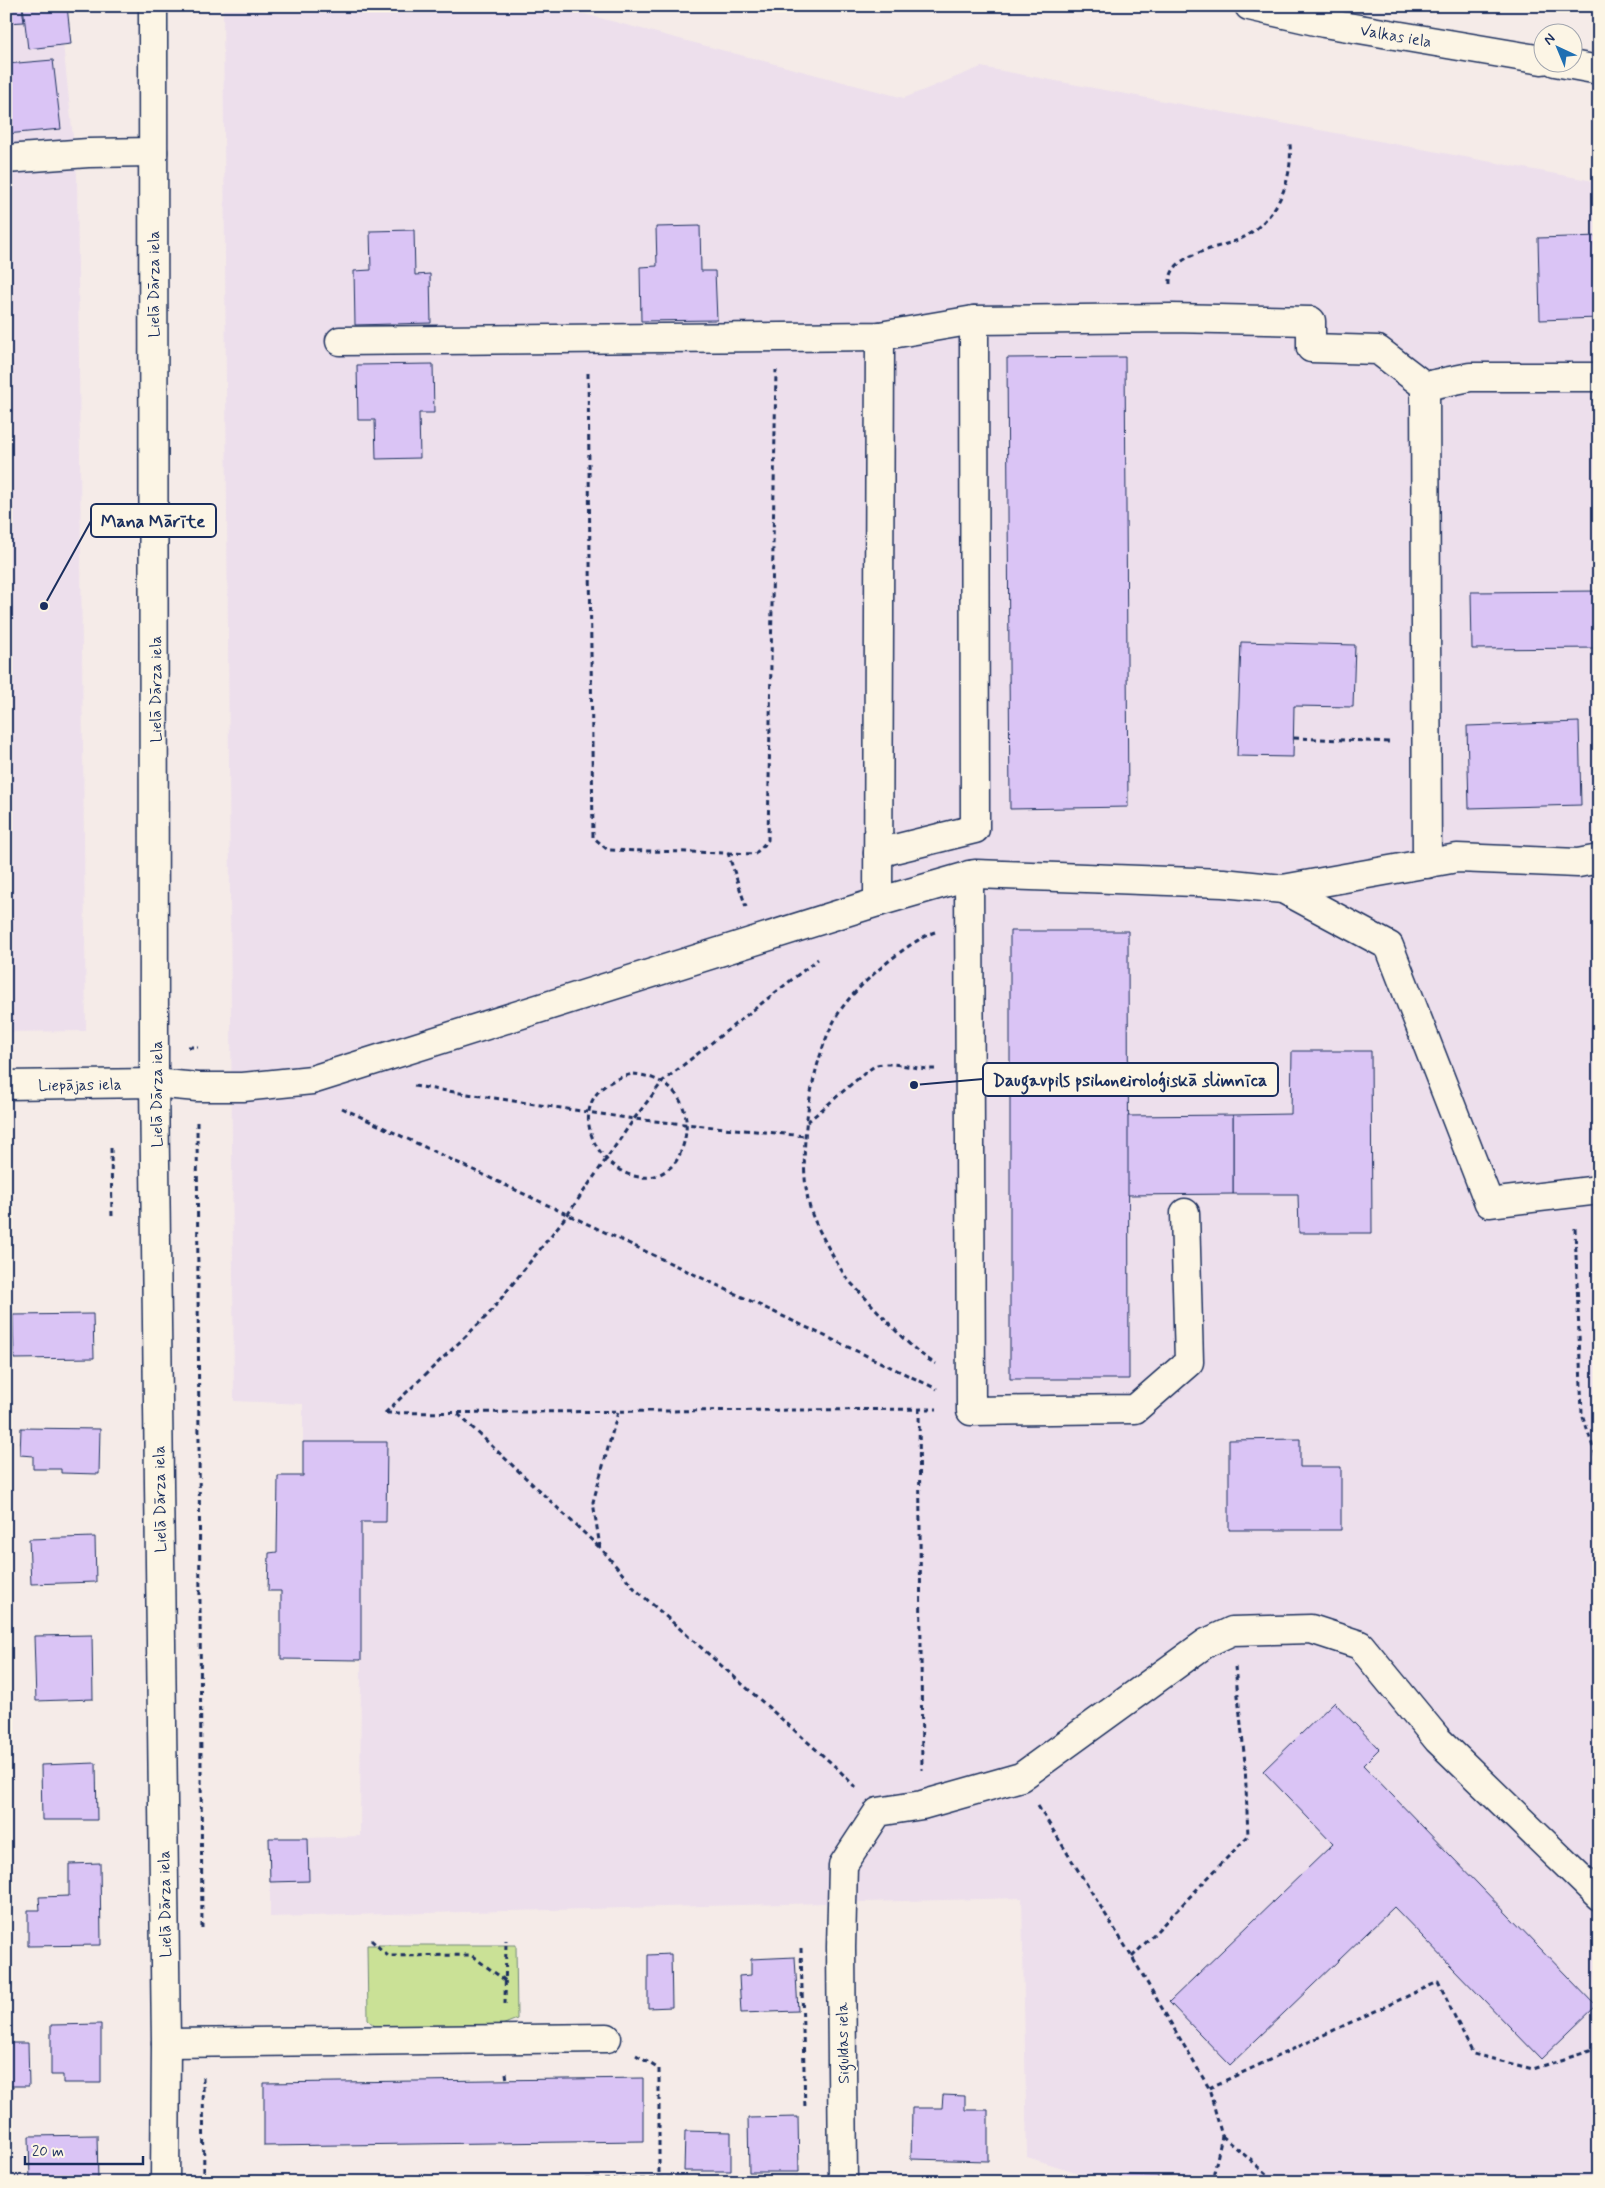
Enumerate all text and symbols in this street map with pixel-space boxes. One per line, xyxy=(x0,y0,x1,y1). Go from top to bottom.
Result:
street label: Valkas iela xyxy=(1358,20,1433,53)
north arrow xyxy=(1532,22,1582,72)
text: N xyxy=(1540,30,1559,49)
street label: Lielā Dārza iela xyxy=(144,230,165,338)
callout: Mana Mārīte xyxy=(91,504,216,537)
text: Mana Mārīte xyxy=(101,510,205,534)
street label: Lielā Dārza iela xyxy=(146,635,167,743)
street label: Lielā Dārza iela xyxy=(147,1040,168,1148)
callout: Daugavpils psihoneiroloģiskā slimnīca xyxy=(983,1063,1278,1096)
text: Daugavpils psihoneiroloģiskā slimnīca xyxy=(993,1069,1267,1095)
street label: Liepājas iela xyxy=(38,1074,122,1097)
street label: Lielā Dārza iela xyxy=(149,1445,172,1553)
street label: Lielā Dārza iela xyxy=(154,1850,177,1958)
street label: Siguldas iela xyxy=(832,2002,856,2084)
scale bar xyxy=(25,2133,142,2165)
text: 20 m xyxy=(32,2142,64,2162)

